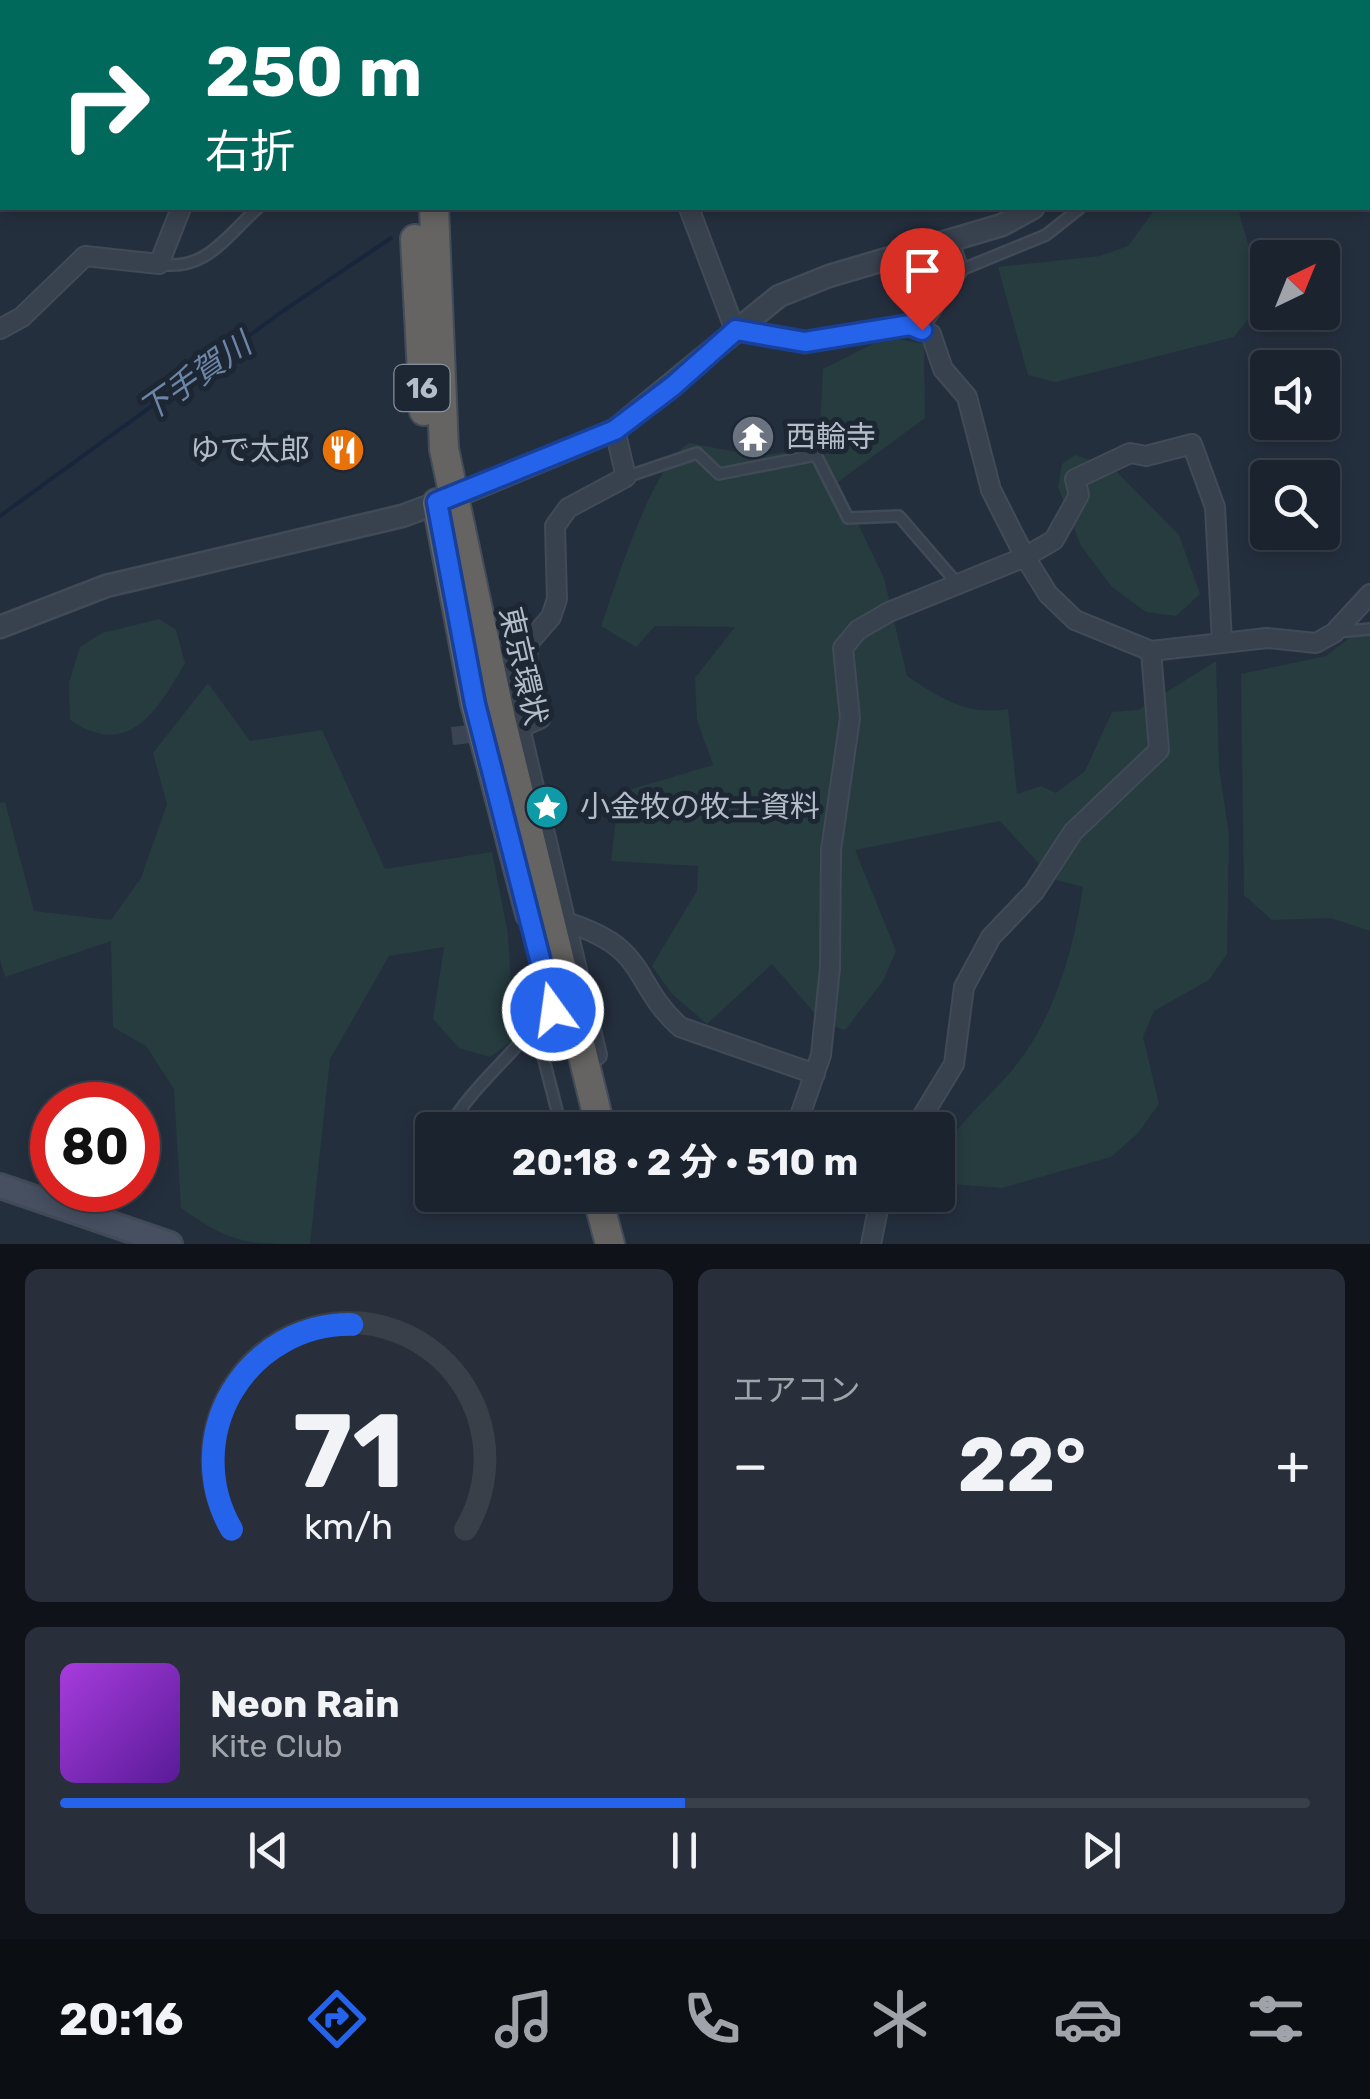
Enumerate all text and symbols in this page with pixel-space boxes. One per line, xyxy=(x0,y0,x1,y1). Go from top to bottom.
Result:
text: 250 m xyxy=(205,31,422,114)
icon: right xyxy=(40,40,170,170)
text: 右折 xyxy=(205,125,295,178)
pin xyxy=(880,228,965,331)
north arrow xyxy=(1250,240,1340,330)
map controls xyxy=(1250,240,1340,550)
icon: arrive xyxy=(895,243,950,298)
water label: 下手賀川 xyxy=(132,323,261,429)
button: sound xyxy=(1250,350,1340,440)
road number: 16 xyxy=(394,365,450,411)
temple icon: 西輪寺 xyxy=(730,414,776,460)
place label: 西輪寺 xyxy=(786,419,876,455)
restaurant icon: ゆで太郎 xyxy=(320,427,366,473)
place label: ゆで太郎 xyxy=(190,432,310,468)
button: search xyxy=(1250,460,1340,550)
street label: 東京環状 xyxy=(492,603,554,729)
place icon: 小金牧の牧士資料 xyxy=(524,784,570,830)
place label: 小金牧の牧士資料 xyxy=(580,789,820,825)
position arrow xyxy=(501,958,605,1062)
speed limit sign: 80 xyxy=(30,1082,160,1212)
text: 20:18 · 2 分 · 510 m xyxy=(512,1139,858,1185)
text: エアコン xyxy=(733,1371,861,1409)
text: 71 xyxy=(293,1390,404,1513)
text: 22° xyxy=(958,1421,1086,1510)
text: − xyxy=(733,1433,768,1498)
text: + xyxy=(1276,1433,1310,1498)
text: km/h xyxy=(304,1506,393,1548)
text: Neon Rain xyxy=(210,1681,400,1727)
text: Kite Club xyxy=(210,1727,343,1765)
icon: previous xyxy=(241,1823,296,1878)
icon: pause xyxy=(657,1823,712,1878)
icon: next xyxy=(1074,1823,1129,1878)
icon: directions xyxy=(302,1984,372,2054)
icon: music xyxy=(489,1984,559,2054)
icon: phone xyxy=(677,1984,747,2054)
icon: climate xyxy=(865,1984,935,2054)
icon: car xyxy=(1053,1984,1123,2054)
icon: filters xyxy=(1241,1984,1311,2054)
text: 20:16 xyxy=(59,1993,184,2046)

